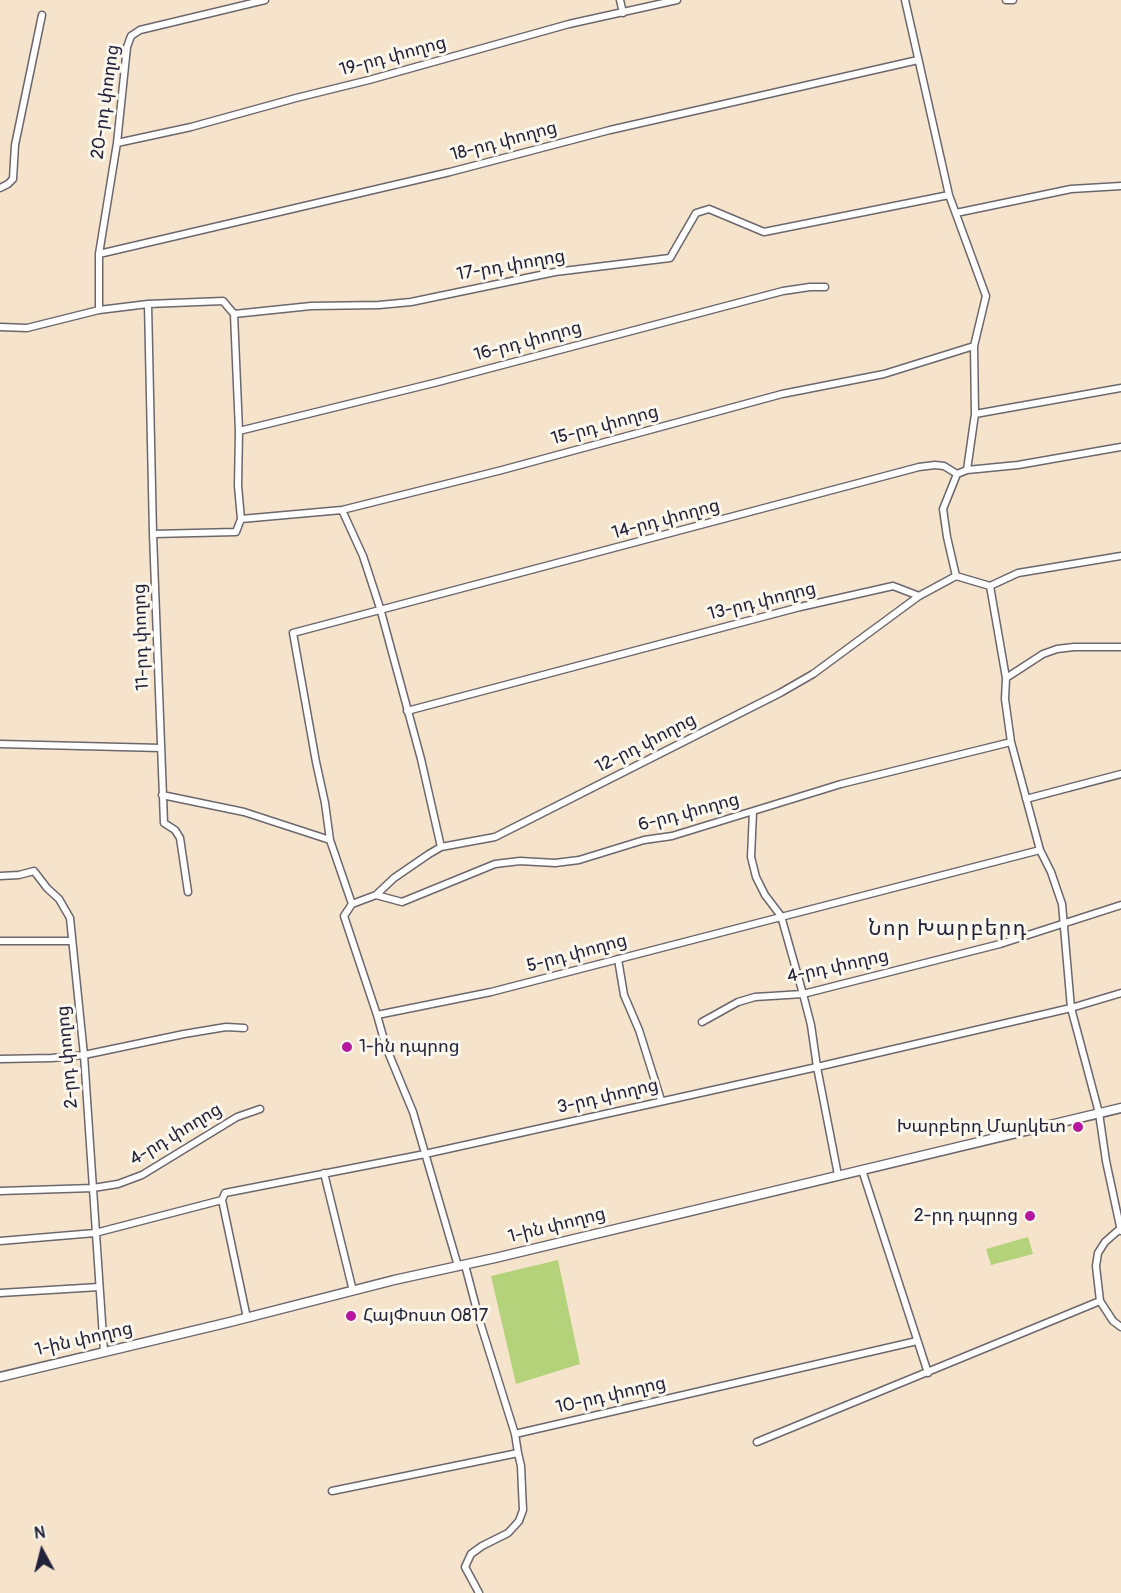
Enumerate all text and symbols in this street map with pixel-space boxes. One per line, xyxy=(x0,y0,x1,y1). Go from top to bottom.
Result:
street label: 19-րդ փողոց xyxy=(337,32,449,82)
street label: 20-րդ փողոց xyxy=(87,43,125,161)
street label: 18-րդ փողոց xyxy=(448,117,560,167)
street label: 17-րդ փողոց xyxy=(455,246,567,286)
street label: 16-րդ փողոց xyxy=(472,317,584,367)
street label: 15-րդ փողոց xyxy=(549,401,661,451)
street label: 14-րդ փողոց xyxy=(610,495,722,545)
street label: 13-րդ փողոց xyxy=(706,578,818,626)
street label: 11-րդ փողոց xyxy=(129,583,155,691)
street label: 12-րդ փողոց xyxy=(592,709,700,779)
street label: 6-րդ փողոց xyxy=(636,789,742,837)
district label: Նոր Խարբերդ xyxy=(868,917,1028,943)
street label: 5-րդ փողոց xyxy=(524,930,630,978)
street label: 4-րդ փողոց xyxy=(785,946,891,988)
street label: 2-րդ փողոց xyxy=(53,1005,83,1109)
place label: 1-ին դպրոց xyxy=(359,1036,460,1058)
marker: 1-ին դպրոց xyxy=(340,1040,354,1054)
street label: 3-րդ փողոց xyxy=(555,1075,661,1119)
street label: 4-րդ փողոց xyxy=(126,1099,226,1171)
place label: Խարբերդ Մարկետ xyxy=(897,1116,1066,1138)
marker: Խարբերդ Մարկետ xyxy=(1071,1120,1085,1134)
street label: 1-ին փողոց xyxy=(506,1203,608,1249)
place label: 2-րդ դպրոց xyxy=(914,1205,1018,1227)
marker: 2-րդ դպրոց xyxy=(1023,1209,1037,1223)
place label: ՀայՓոստ 0817 xyxy=(363,1305,488,1327)
marker: ՀայՓոստ 0817 xyxy=(344,1309,358,1323)
street label: 1-ին փողոց xyxy=(33,1318,135,1362)
street label: 10-րդ փողոց xyxy=(554,1373,668,1419)
north arrow xyxy=(12,1521,72,1581)
text: N xyxy=(33,1523,46,1544)

